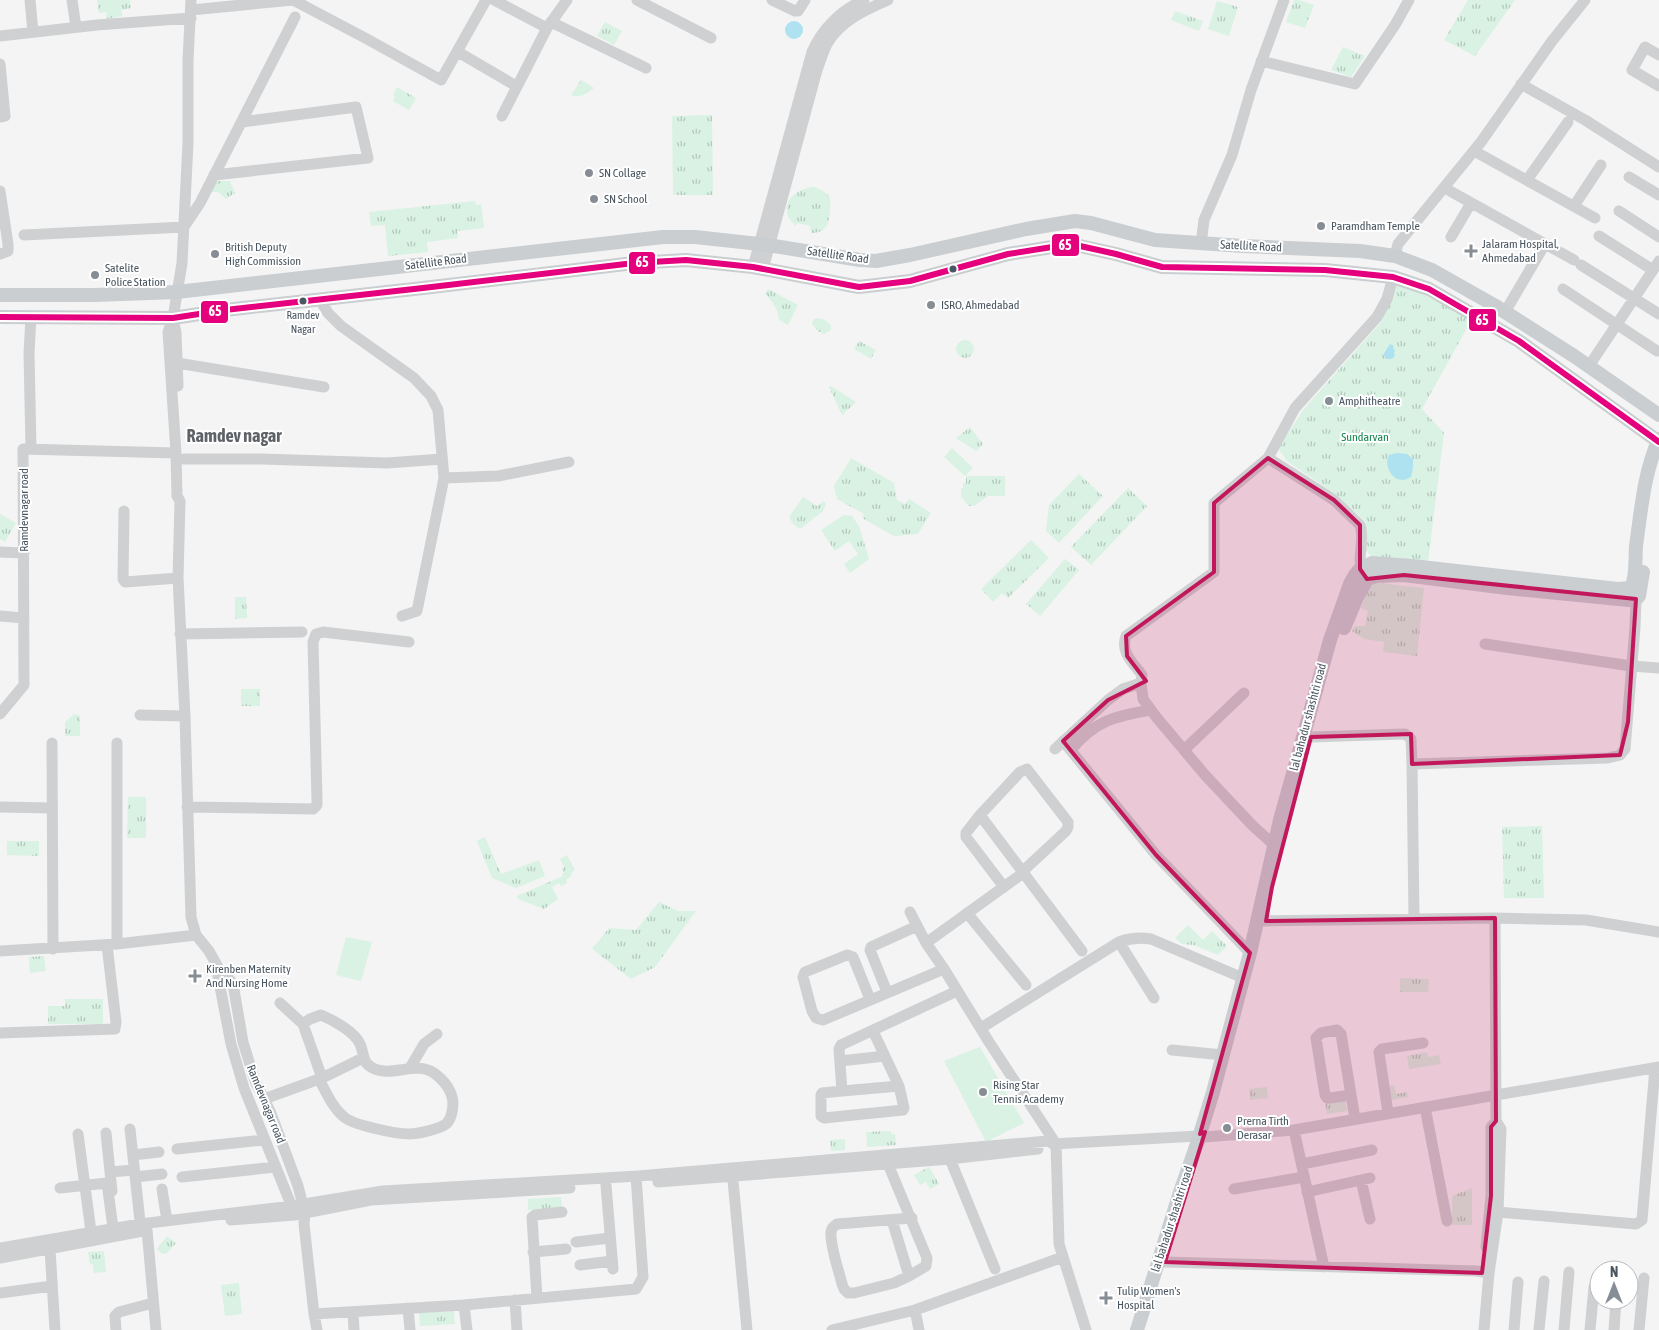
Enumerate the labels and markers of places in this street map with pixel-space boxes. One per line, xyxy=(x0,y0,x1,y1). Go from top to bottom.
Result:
place label: SN Collage xyxy=(599,166,646,180)
marker: SN Collage xyxy=(583,167,595,179)
place label: SN School xyxy=(604,192,648,206)
marker: SN School xyxy=(588,193,600,205)
place label: Paramdham Temple xyxy=(1331,219,1420,233)
marker: Paramdham Temple xyxy=(1315,220,1327,232)
place label: Jalaram Hospital, Ahmedabad xyxy=(1482,237,1559,265)
place label: British Deputy High Commission xyxy=(225,240,301,268)
marker: Jalaram Hospital, Ahmedabad xyxy=(1464,244,1478,258)
marker: British Deputy High Commission xyxy=(209,248,221,260)
place label: Satelite Police Station xyxy=(105,261,166,289)
unlabelled marker xyxy=(948,264,958,274)
marker: Satelite Police Station xyxy=(89,269,101,281)
marker: Ramdev Nagar xyxy=(298,296,308,306)
place label: ISRO, Ahmedabad xyxy=(941,298,1019,312)
marker: ISRO, Ahmedabad xyxy=(925,299,937,311)
place label: Ramdev Nagar xyxy=(286,309,320,335)
place label: Amphitheatre xyxy=(1339,394,1401,408)
marker: Amphitheatre xyxy=(1323,395,1335,407)
place label: Kirenben Maternity And Nursing Home xyxy=(206,962,291,990)
marker: Kirenben Maternity And Nursing Home xyxy=(188,969,202,983)
place label: Rising Star Tennis Academy xyxy=(993,1078,1064,1106)
marker: Rising Star Tennis Academy xyxy=(977,1086,989,1098)
place label: Prerna Tirth Derasar xyxy=(1237,1114,1289,1142)
marker: Prerna Tirth Derasar xyxy=(1221,1122,1233,1134)
place label: Tulip Women's Hospital xyxy=(1117,1284,1181,1312)
marker: Tulip Women's Hospital xyxy=(1099,1291,1113,1305)

